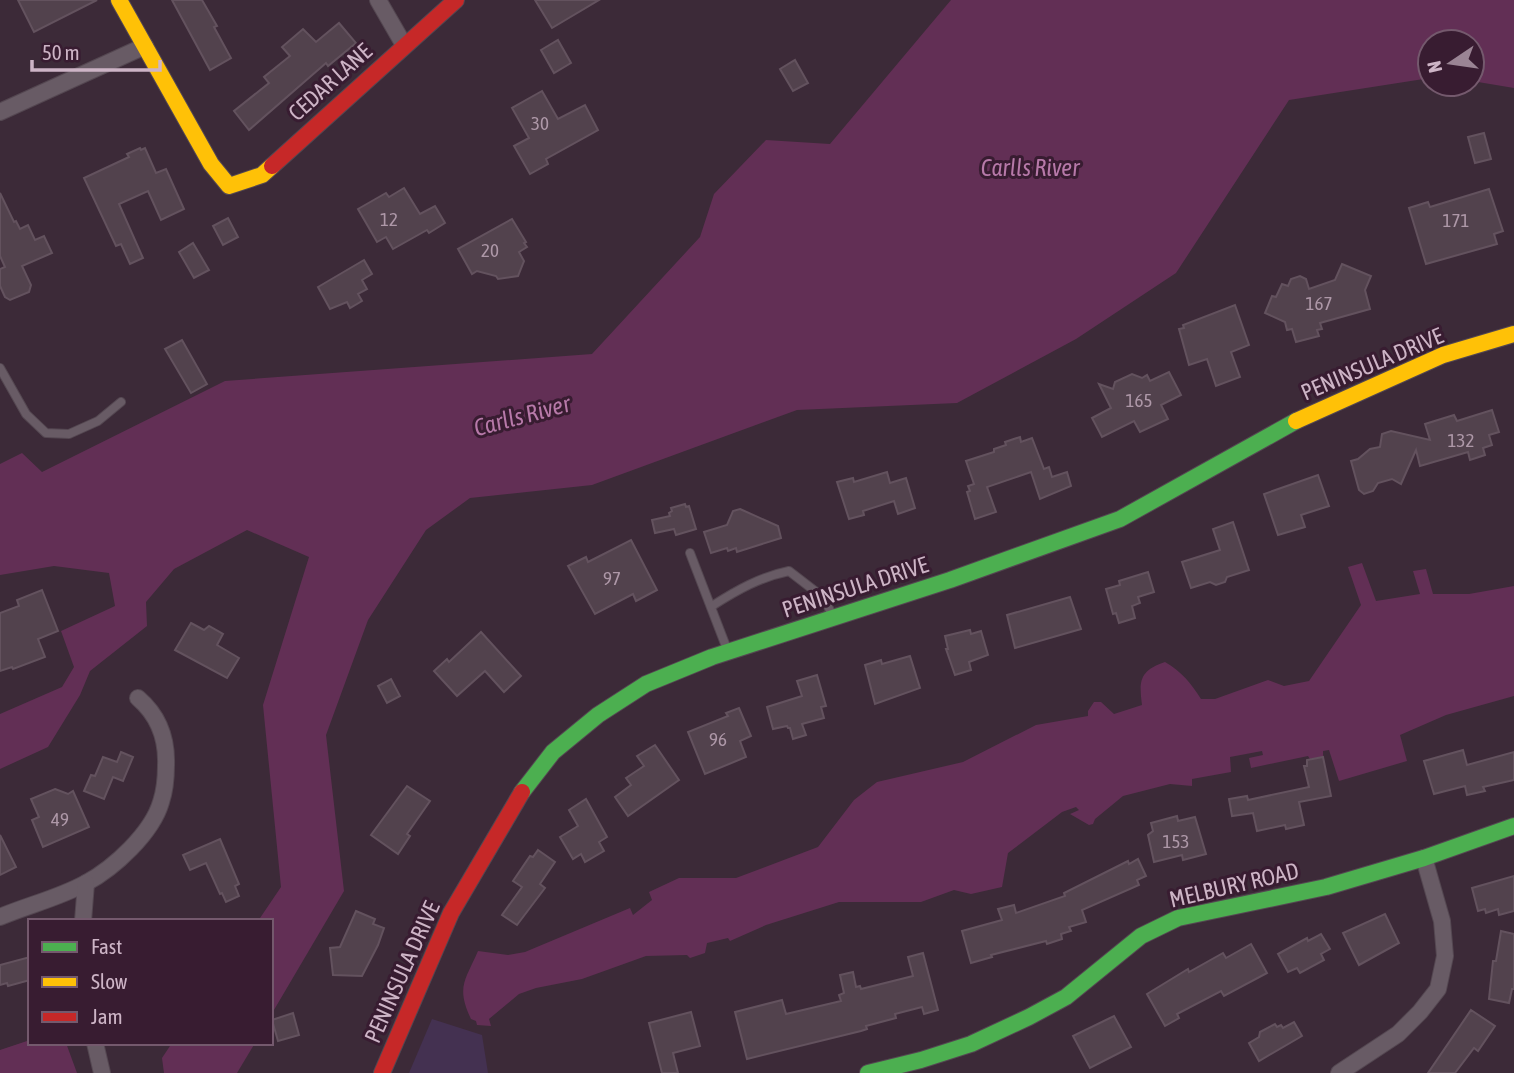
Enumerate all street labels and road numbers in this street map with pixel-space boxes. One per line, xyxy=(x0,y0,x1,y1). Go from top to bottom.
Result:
street label: CEDAR LANE xyxy=(283,38,377,126)
street label: PENINSULA DRIVE xyxy=(1297,322,1447,406)
street label: PENINSULA DRIVE xyxy=(779,551,931,623)
street label: MELBURY ROAD xyxy=(1167,857,1301,913)
street label: PENINSULA DRIVE xyxy=(359,897,445,1047)

